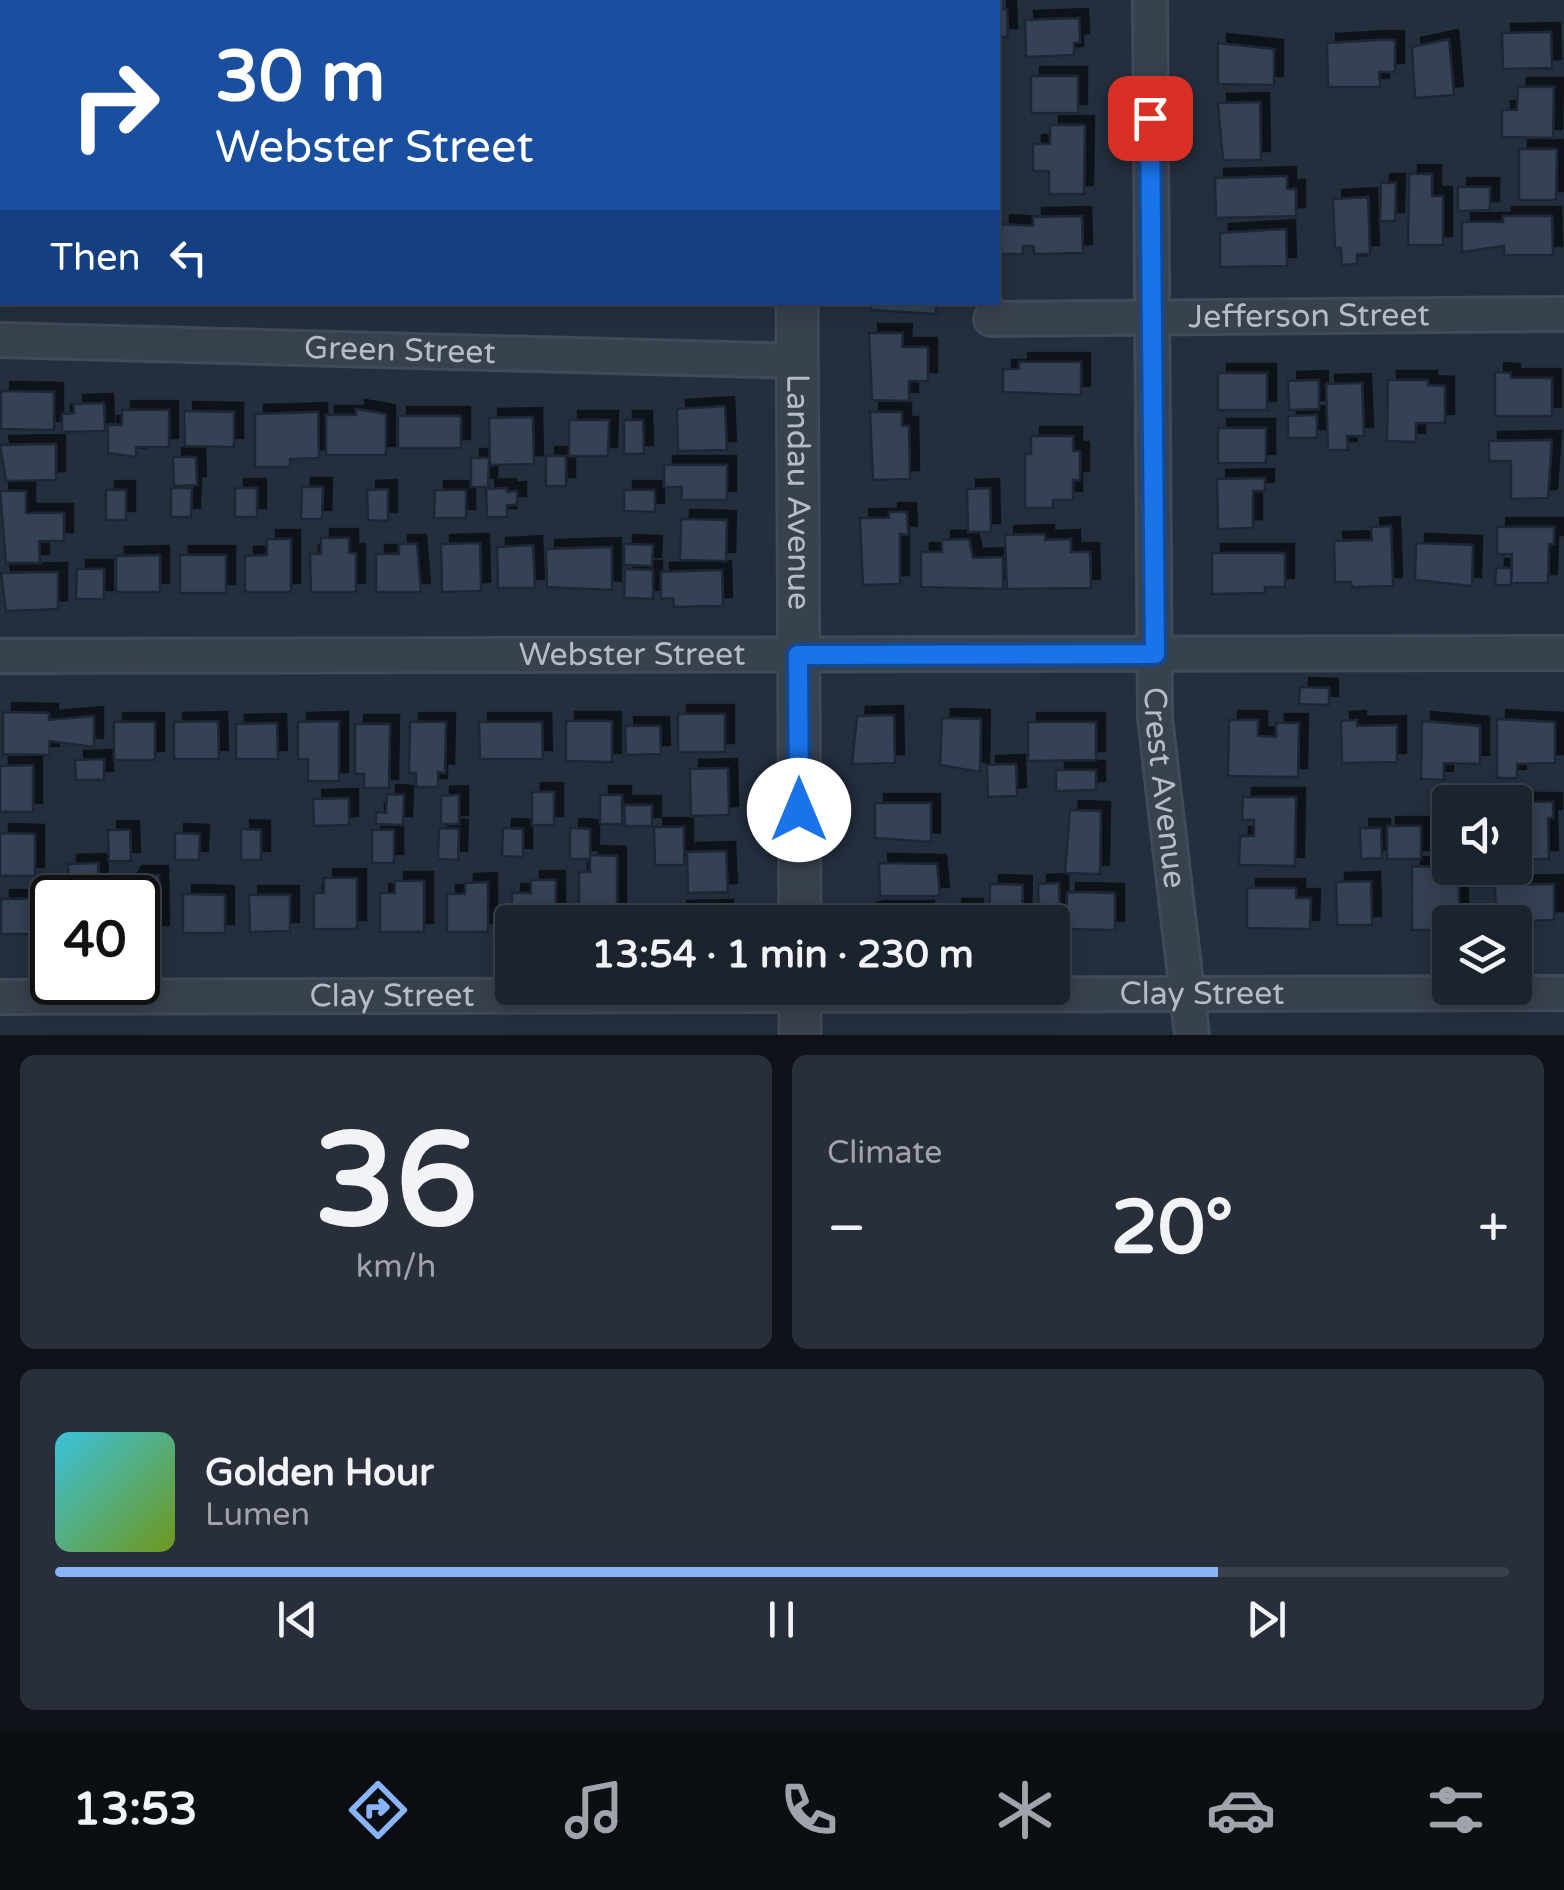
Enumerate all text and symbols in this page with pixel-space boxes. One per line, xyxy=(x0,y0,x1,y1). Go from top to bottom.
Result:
text: 30 m xyxy=(215,36,385,120)
icon: right xyxy=(50,40,180,170)
pin xyxy=(1108,76,1193,161)
icon: arrive xyxy=(1123,91,1178,146)
text: Webster Street xyxy=(215,121,534,175)
icon: left xyxy=(161,230,216,285)
text: Then xyxy=(50,235,141,281)
street label: Jefferson Street xyxy=(1188,296,1430,336)
street label: Green Street xyxy=(304,329,496,372)
street label: Landau Avenue xyxy=(778,374,817,610)
street label: Webster Street xyxy=(519,636,745,674)
street label: Crest Avenue xyxy=(1136,687,1194,890)
position arrow xyxy=(747,758,851,862)
map controls xyxy=(1432,785,1532,1005)
button: sound xyxy=(1432,785,1532,885)
speed limit sign: 40 xyxy=(30,875,160,1005)
button: layers xyxy=(1432,905,1532,1005)
text: 13:54 · 1 min · 230 m xyxy=(591,932,974,978)
street label: Clay Street xyxy=(1119,975,1285,1013)
street label: Clay Street xyxy=(309,977,475,1015)
text: 36 xyxy=(314,1105,478,1261)
text: Climate xyxy=(827,1134,942,1172)
text: 20° xyxy=(1111,1183,1233,1273)
text: − xyxy=(827,1196,866,1262)
text: + xyxy=(1478,1196,1509,1262)
text: km/h xyxy=(356,1248,436,1286)
text: Golden Hour xyxy=(205,1450,434,1496)
text: Lumen xyxy=(205,1496,310,1534)
icon: previous xyxy=(270,1592,325,1647)
icon: pause xyxy=(754,1592,809,1647)
icon: next xyxy=(1239,1592,1294,1647)
icon: directions xyxy=(343,1775,413,1845)
icon: music xyxy=(559,1775,629,1845)
icon: phone xyxy=(774,1775,844,1845)
icon: climate xyxy=(990,1775,1060,1845)
icon: car xyxy=(1206,1775,1276,1845)
icon: filters xyxy=(1421,1775,1491,1845)
text: 13:53 xyxy=(73,1783,198,1837)

